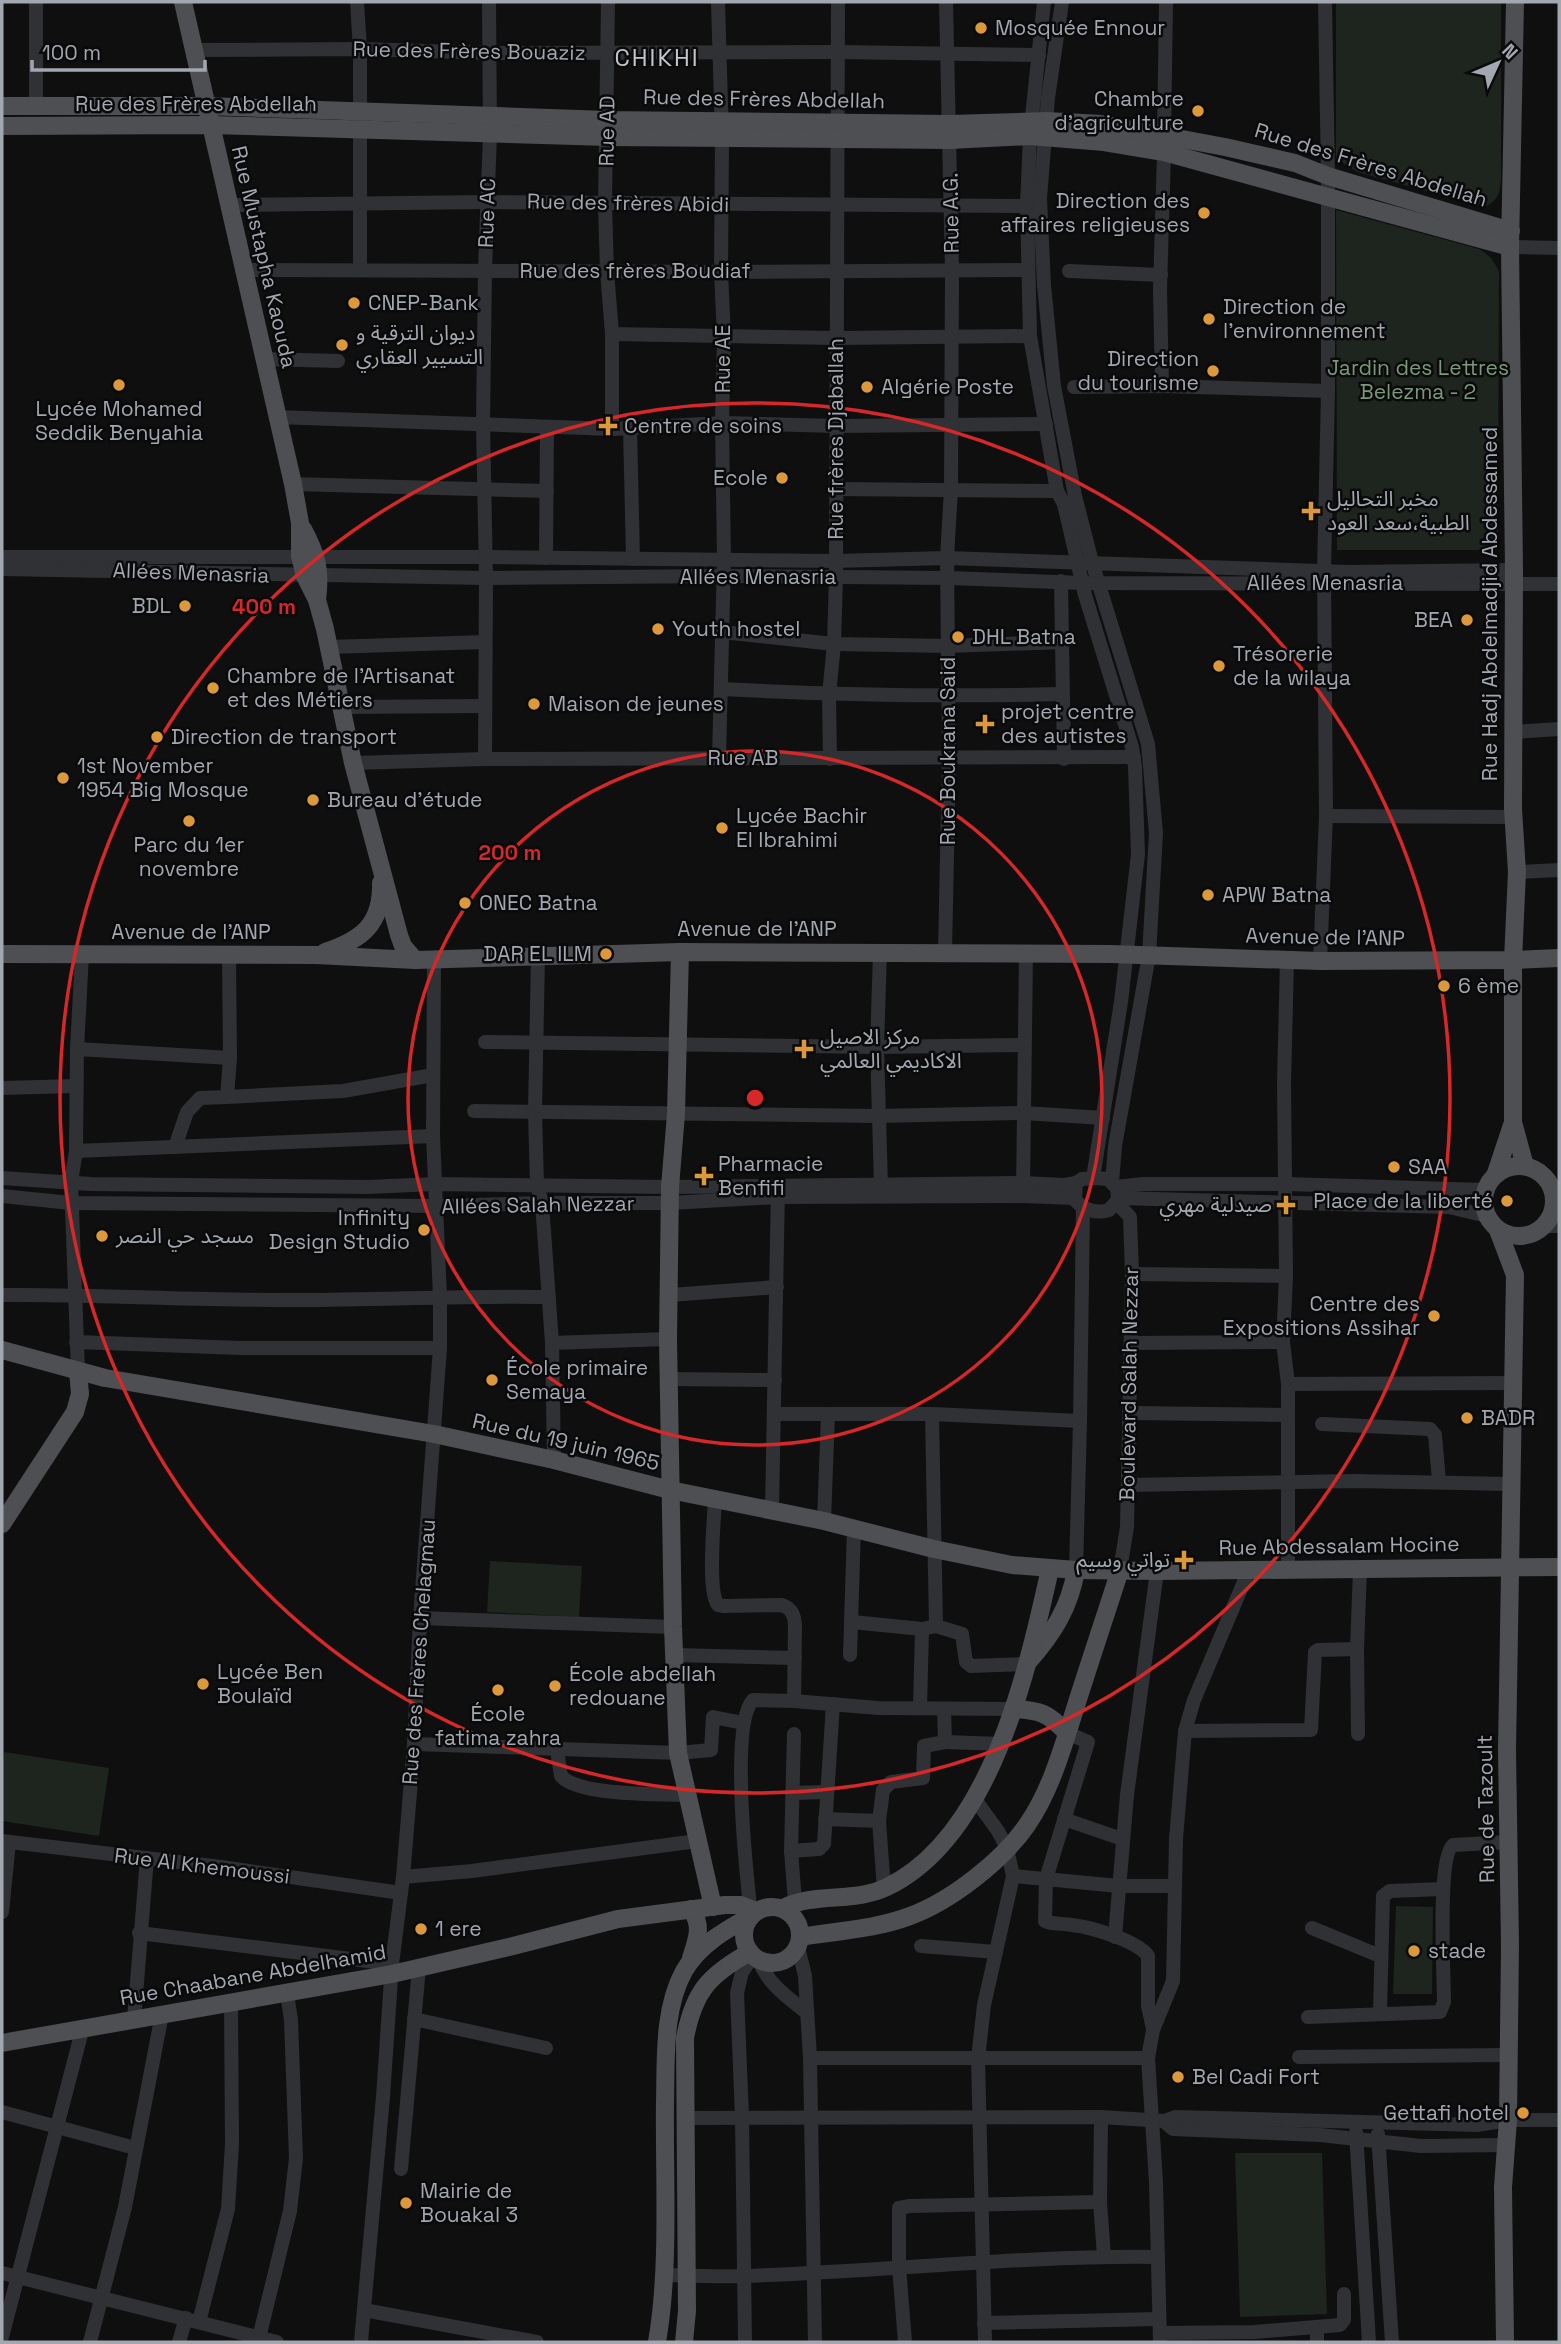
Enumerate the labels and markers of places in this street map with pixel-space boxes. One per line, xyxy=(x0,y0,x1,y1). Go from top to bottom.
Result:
place label: Mosquée Ennour xyxy=(995,14,1165,41)
marker: Mosquée Ennour xyxy=(973,20,989,36)
place label: Chambre d'agriculture xyxy=(1054,85,1184,136)
marker: Chambre d'agriculture xyxy=(1190,103,1206,119)
place label: Direction des affaires religieuses xyxy=(1000,187,1190,238)
marker: Direction des affaires religieuses xyxy=(1196,205,1212,221)
place label: CNEP-Bank xyxy=(368,289,479,316)
place label: Direction de l'environnement xyxy=(1223,293,1386,344)
marker: CNEP-Bank xyxy=(346,295,362,311)
marker: Direction de l'environnement xyxy=(1201,311,1217,327)
place label: ديوان الترقية و التسيير العقاري xyxy=(356,319,483,373)
marker: ديوان الترقية و التسيير العقاري xyxy=(334,337,350,353)
place label: Direction du tourisme xyxy=(1077,345,1199,396)
marker: Direction du tourisme xyxy=(1205,363,1221,379)
place label: Algérie Poste xyxy=(881,373,1014,400)
marker: Lycée Mohamed Seddik Benyahia xyxy=(111,377,127,393)
marker: Algérie Poste xyxy=(859,379,875,395)
place label: Lycée Mohamed Seddik Benyahia xyxy=(35,395,203,446)
place label: Centre de soins xyxy=(624,412,782,439)
marker: Centre de soins xyxy=(598,416,618,436)
place label: Ecole xyxy=(713,464,768,491)
marker: Ecole xyxy=(774,470,790,486)
place label: مخبر التحاليل الطبية،سعد العود xyxy=(1327,485,1470,536)
marker: مخبر التحاليل الطبية،سعد العود xyxy=(1301,501,1321,521)
place label: BDL xyxy=(132,592,171,619)
marker: BDL xyxy=(177,598,193,614)
place label: BEA xyxy=(1414,606,1453,633)
marker: BEA xyxy=(1459,612,1475,628)
place label: Youth hostel xyxy=(672,615,800,642)
marker: Youth hostel xyxy=(650,621,666,637)
place label: DHL Batna xyxy=(972,623,1076,650)
marker: DHL Batna xyxy=(950,629,966,645)
place label: Trésorerie de la wilaya xyxy=(1233,640,1351,691)
marker: Trésorerie de la wilaya xyxy=(1211,658,1227,674)
place label: Chambre de l'Artisanat et des Métiers xyxy=(227,662,455,713)
marker: Chambre de l'Artisanat et des Métiers xyxy=(205,680,221,696)
place label: Maison de jeunes xyxy=(548,690,724,717)
marker: Maison de jeunes xyxy=(526,696,542,712)
place label: projet centre des autistes xyxy=(1001,698,1135,749)
marker: projet centre des autistes xyxy=(975,714,995,734)
place label: Direction de transport xyxy=(171,723,397,750)
marker: Direction de transport xyxy=(149,729,165,745)
place label: 1st November 1954 Big Mosque xyxy=(77,752,249,803)
marker: 1st November 1954 Big Mosque xyxy=(55,770,71,786)
place label: Bureau d'étude xyxy=(327,786,482,813)
marker: Bureau d'étude xyxy=(305,792,321,808)
place label: Lycée Bachir El Ibrahimi xyxy=(736,802,867,853)
marker: Parc du 1er novembre xyxy=(181,813,197,829)
marker: Lycée Bachir El Ibrahimi xyxy=(714,820,730,836)
place label: Parc du 1er novembre xyxy=(134,831,245,882)
place label: APW Batna xyxy=(1222,881,1331,908)
marker: APW Batna xyxy=(1200,887,1216,903)
place label: ONEC Batna xyxy=(479,889,598,916)
marker: ONEC Batna xyxy=(457,895,473,911)
place label: DAR EL ILM xyxy=(483,940,592,967)
marker: DAR EL ILM xyxy=(598,946,614,962)
place label: 6 ème xyxy=(1458,972,1519,999)
marker: 6 ème xyxy=(1436,978,1452,994)
place label: مركز الاصيل الاكاديمي العالمي xyxy=(820,1023,962,1077)
marker: مركز الاصيل الاكاديمي العالمي xyxy=(794,1039,814,1059)
centre of rings xyxy=(743,1086,767,1110)
place label: Pharmacie Benfifi xyxy=(718,1150,823,1201)
place label: SAA xyxy=(1408,1153,1447,1180)
marker: SAA xyxy=(1386,1159,1402,1175)
marker: Pharmacie Benfifi xyxy=(696,1168,712,1184)
place label: Place de la liberté xyxy=(1313,1187,1493,1214)
place label: صيدلية مهري xyxy=(1159,1191,1272,1221)
marker: Place de la liberté xyxy=(1499,1193,1515,1209)
marker: صيدلية مهري xyxy=(1278,1197,1294,1213)
place label: Infinity Design Studio xyxy=(269,1204,410,1255)
place label: مسجد حي النصر xyxy=(115,1222,254,1252)
marker: Infinity Design Studio xyxy=(416,1222,432,1238)
marker: مسجد حي النصر xyxy=(94,1228,110,1244)
place label: Centre des Expositions Assihar xyxy=(1223,1290,1420,1341)
marker: Centre des Expositions Assihar xyxy=(1426,1308,1442,1324)
place label: École primaire Semaya xyxy=(506,1354,648,1405)
marker: École primaire Semaya xyxy=(484,1372,500,1388)
place label: BADR xyxy=(1481,1404,1535,1431)
marker: BADR xyxy=(1459,1410,1475,1426)
place label: تواتي وسيم xyxy=(1076,1546,1170,1576)
marker: تواتي وسيم xyxy=(1176,1552,1192,1568)
place label: Lycée Ben Boulaïd xyxy=(217,1658,323,1709)
place label: École abdellah redouane xyxy=(569,1660,716,1711)
marker: Lycée Ben Boulaïd xyxy=(195,1676,211,1692)
marker: École abdellah redouane xyxy=(547,1678,563,1694)
marker: École fatima zahra xyxy=(490,1682,506,1698)
place label: École fatima zahra xyxy=(435,1700,561,1751)
place label: 1 ere xyxy=(435,1915,482,1942)
marker: 1 ere xyxy=(413,1921,429,1937)
place label: stade xyxy=(1428,1937,1486,1964)
marker: stade xyxy=(1406,1943,1422,1959)
place label: Bel Cadi Fort xyxy=(1192,2063,1320,2090)
marker: Bel Cadi Fort xyxy=(1170,2069,1186,2085)
place label: Gettafi hotel xyxy=(1383,2099,1509,2126)
marker: Gettafi hotel xyxy=(1515,2105,1531,2121)
place label: Mairie de Bouakal 3 xyxy=(420,2177,518,2228)
marker: Mairie de Bouakal 3 xyxy=(398,2195,414,2211)

